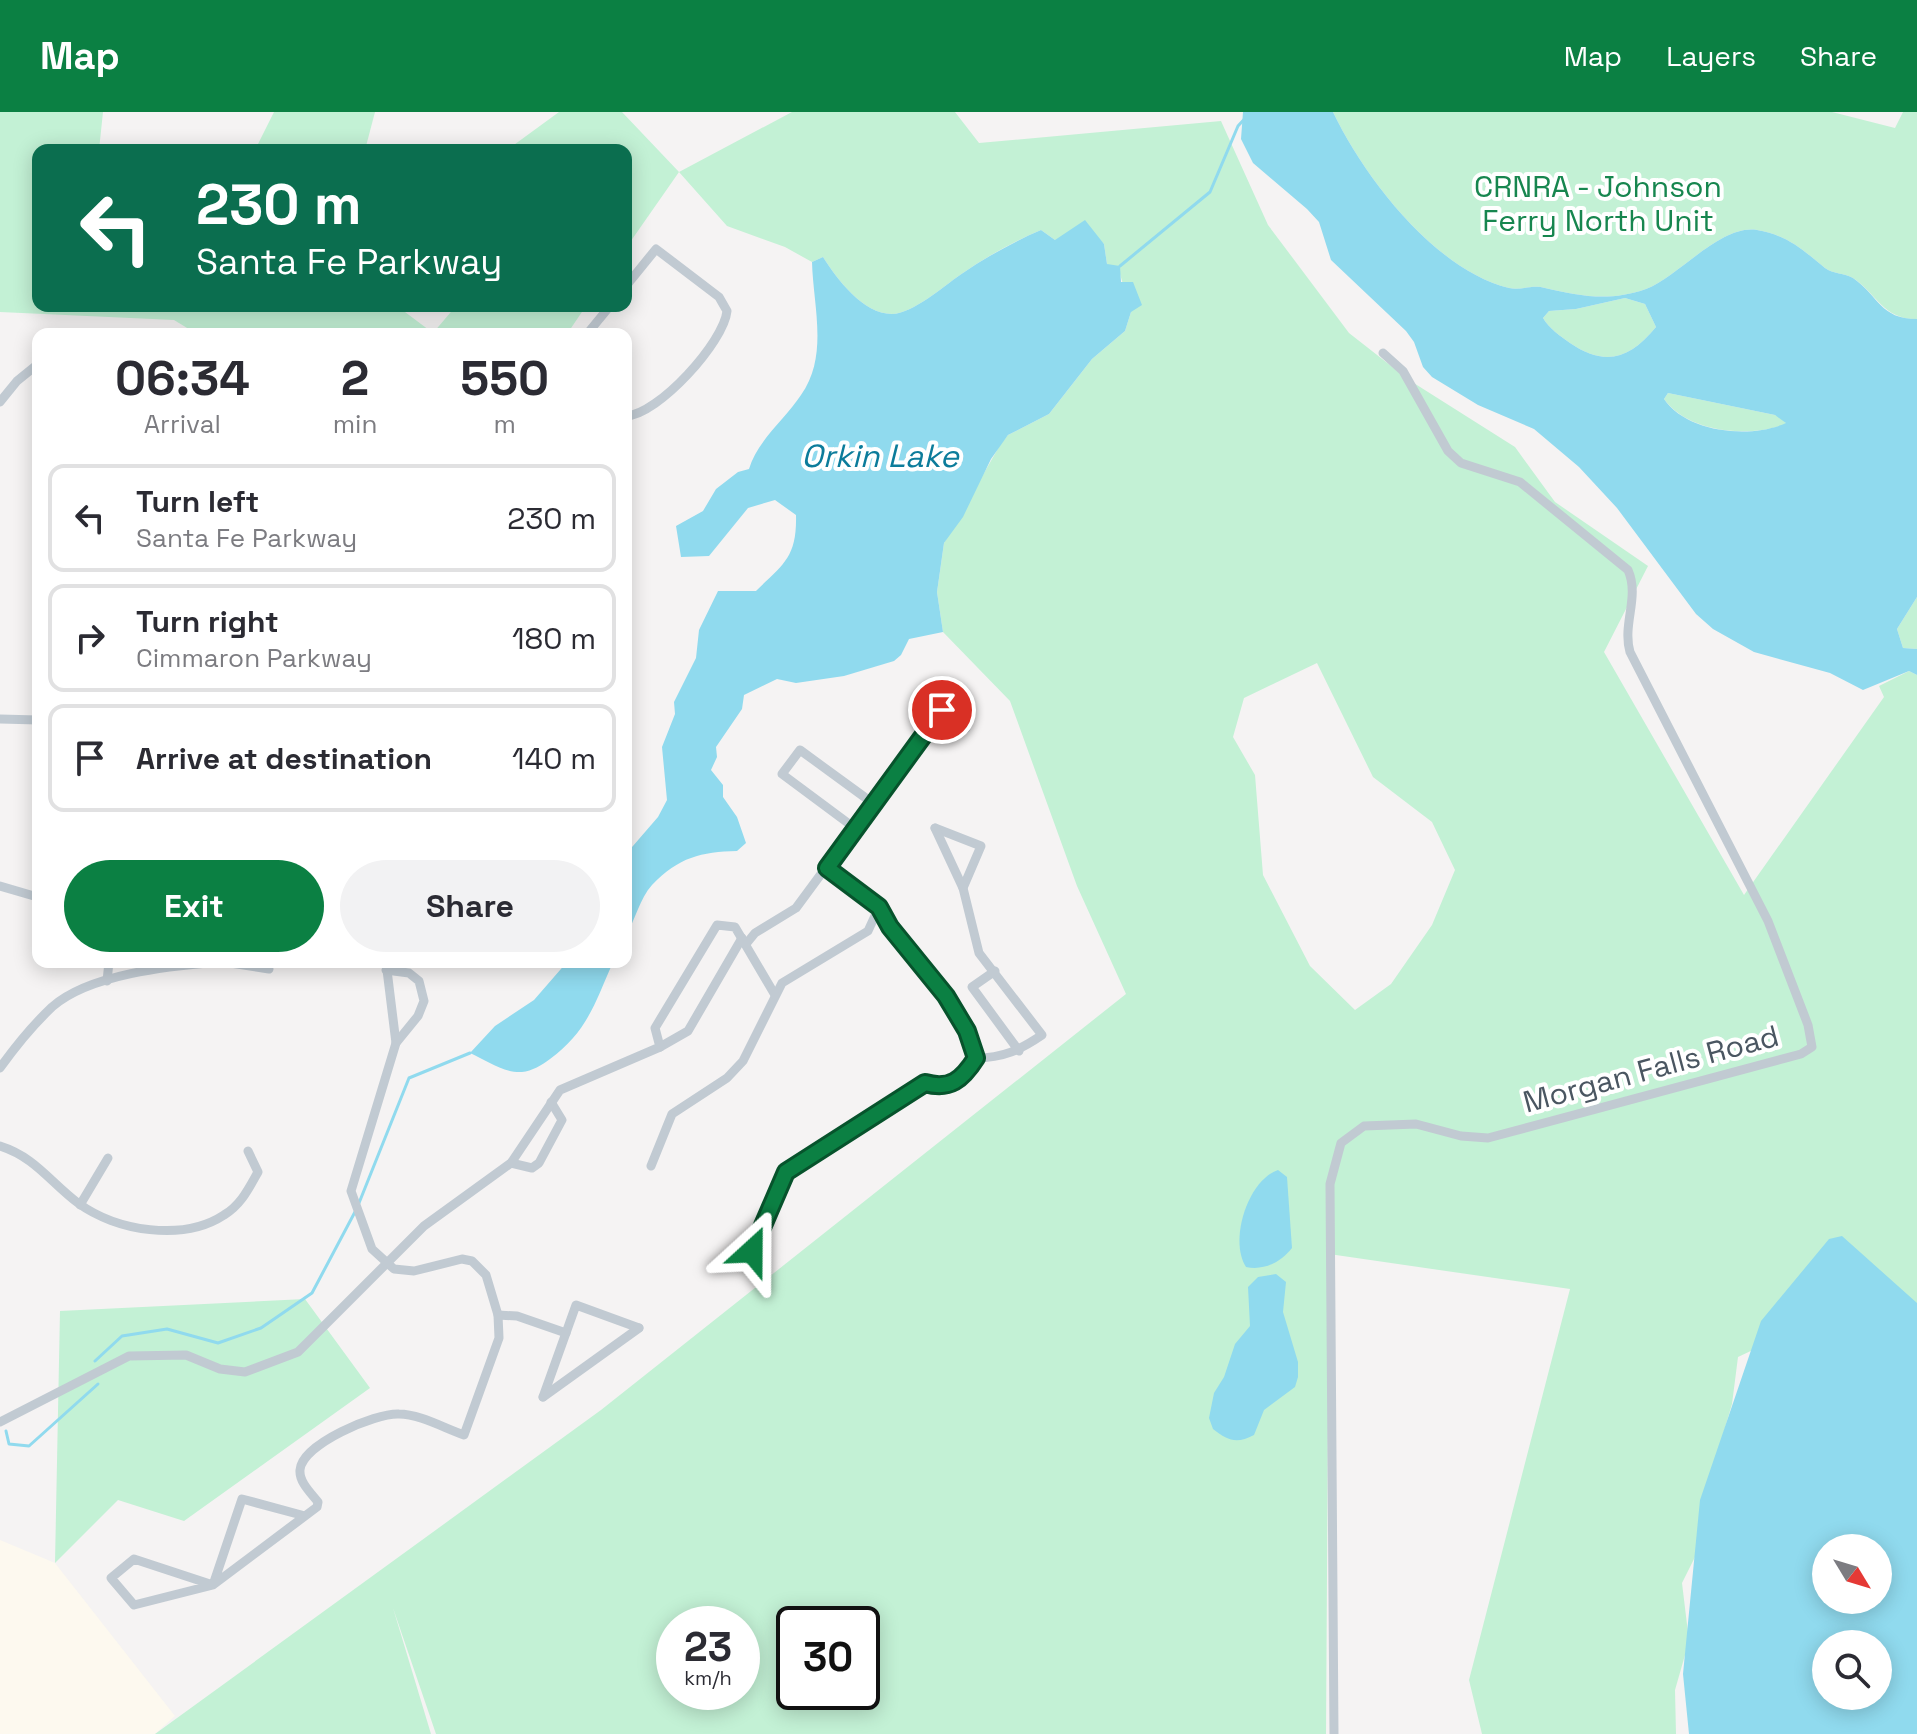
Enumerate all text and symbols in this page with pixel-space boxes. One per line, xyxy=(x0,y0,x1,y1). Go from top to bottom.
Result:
text: Map xyxy=(40,32,120,80)
text: Map xyxy=(1564,38,1622,74)
text: Layers xyxy=(1666,38,1756,74)
text: Share xyxy=(1800,38,1877,74)
park label: CRNRA - Johnson Ferry North Unit xyxy=(1474,167,1722,240)
text: 230 m xyxy=(196,169,362,240)
icon: left xyxy=(64,176,168,280)
text: Santa Fe Parkway xyxy=(196,239,502,285)
text: 06:34 xyxy=(115,348,250,409)
text: 2 xyxy=(341,348,369,409)
text: 550 xyxy=(460,348,549,409)
text: Arrival xyxy=(144,407,221,441)
text: min xyxy=(333,407,377,441)
text: m xyxy=(494,407,516,441)
water label: Orkin Lake xyxy=(801,436,960,476)
text: Turn left xyxy=(136,482,259,521)
icon: left xyxy=(68,496,112,540)
text: 230 m xyxy=(507,499,596,538)
text: Santa Fe Parkway xyxy=(136,521,357,555)
text: Turn right xyxy=(136,602,279,641)
icon: right xyxy=(68,616,112,660)
text: 180 m xyxy=(512,619,596,658)
text: Cimmaron Parkway xyxy=(136,641,372,675)
pin xyxy=(908,676,976,744)
icon: arrive xyxy=(920,688,964,732)
icon: arrive xyxy=(68,736,112,780)
text: Arrive at destination xyxy=(136,739,432,778)
text: 140 m xyxy=(512,739,596,778)
button: Exit xyxy=(64,860,324,952)
button: Share xyxy=(340,860,600,952)
street label: Morgan Falls Road xyxy=(1519,1016,1783,1121)
position arrow xyxy=(710,1209,794,1293)
north arrow xyxy=(1812,1534,1892,1614)
map controls xyxy=(1812,1534,1892,1710)
speed limit sign: 30 xyxy=(776,1606,880,1710)
text: 23 xyxy=(684,1622,732,1673)
button: search xyxy=(1812,1630,1892,1710)
text: km/h xyxy=(684,1665,732,1691)

